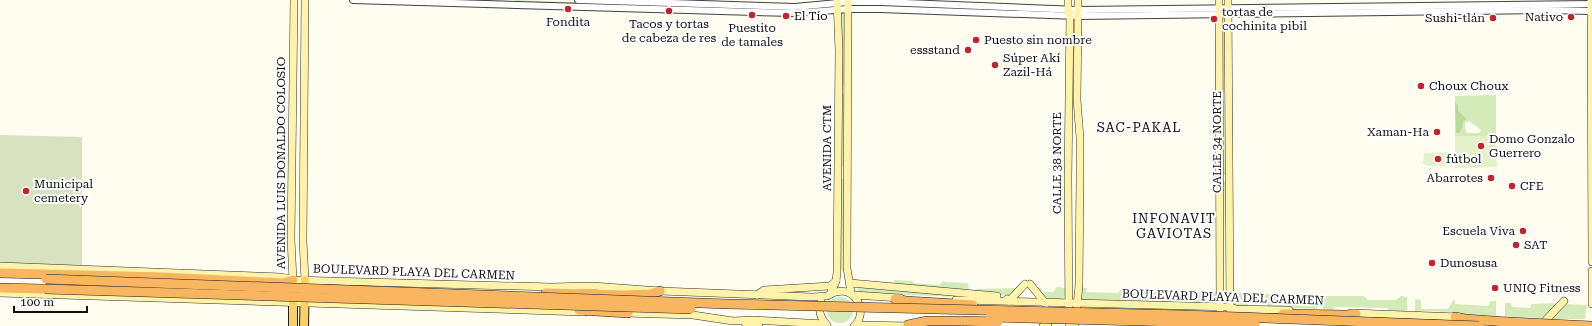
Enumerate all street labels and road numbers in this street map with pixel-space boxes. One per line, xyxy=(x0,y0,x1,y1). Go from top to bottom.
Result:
street label: AVENIDA LUIS DONALDO COLOSIO xyxy=(274,57,288,269)
street label: CALLE 34 NORTE xyxy=(1210,91,1224,193)
street label: AVENIDA CTM xyxy=(820,105,834,191)
street label: CALLE 38 NORTE xyxy=(1050,112,1064,214)
street label: BOULEVARD PLAYA DEL CARMEN xyxy=(313,261,516,283)
street label: BOULEVARD PLAYA DEL CARMEN xyxy=(1122,286,1325,308)

